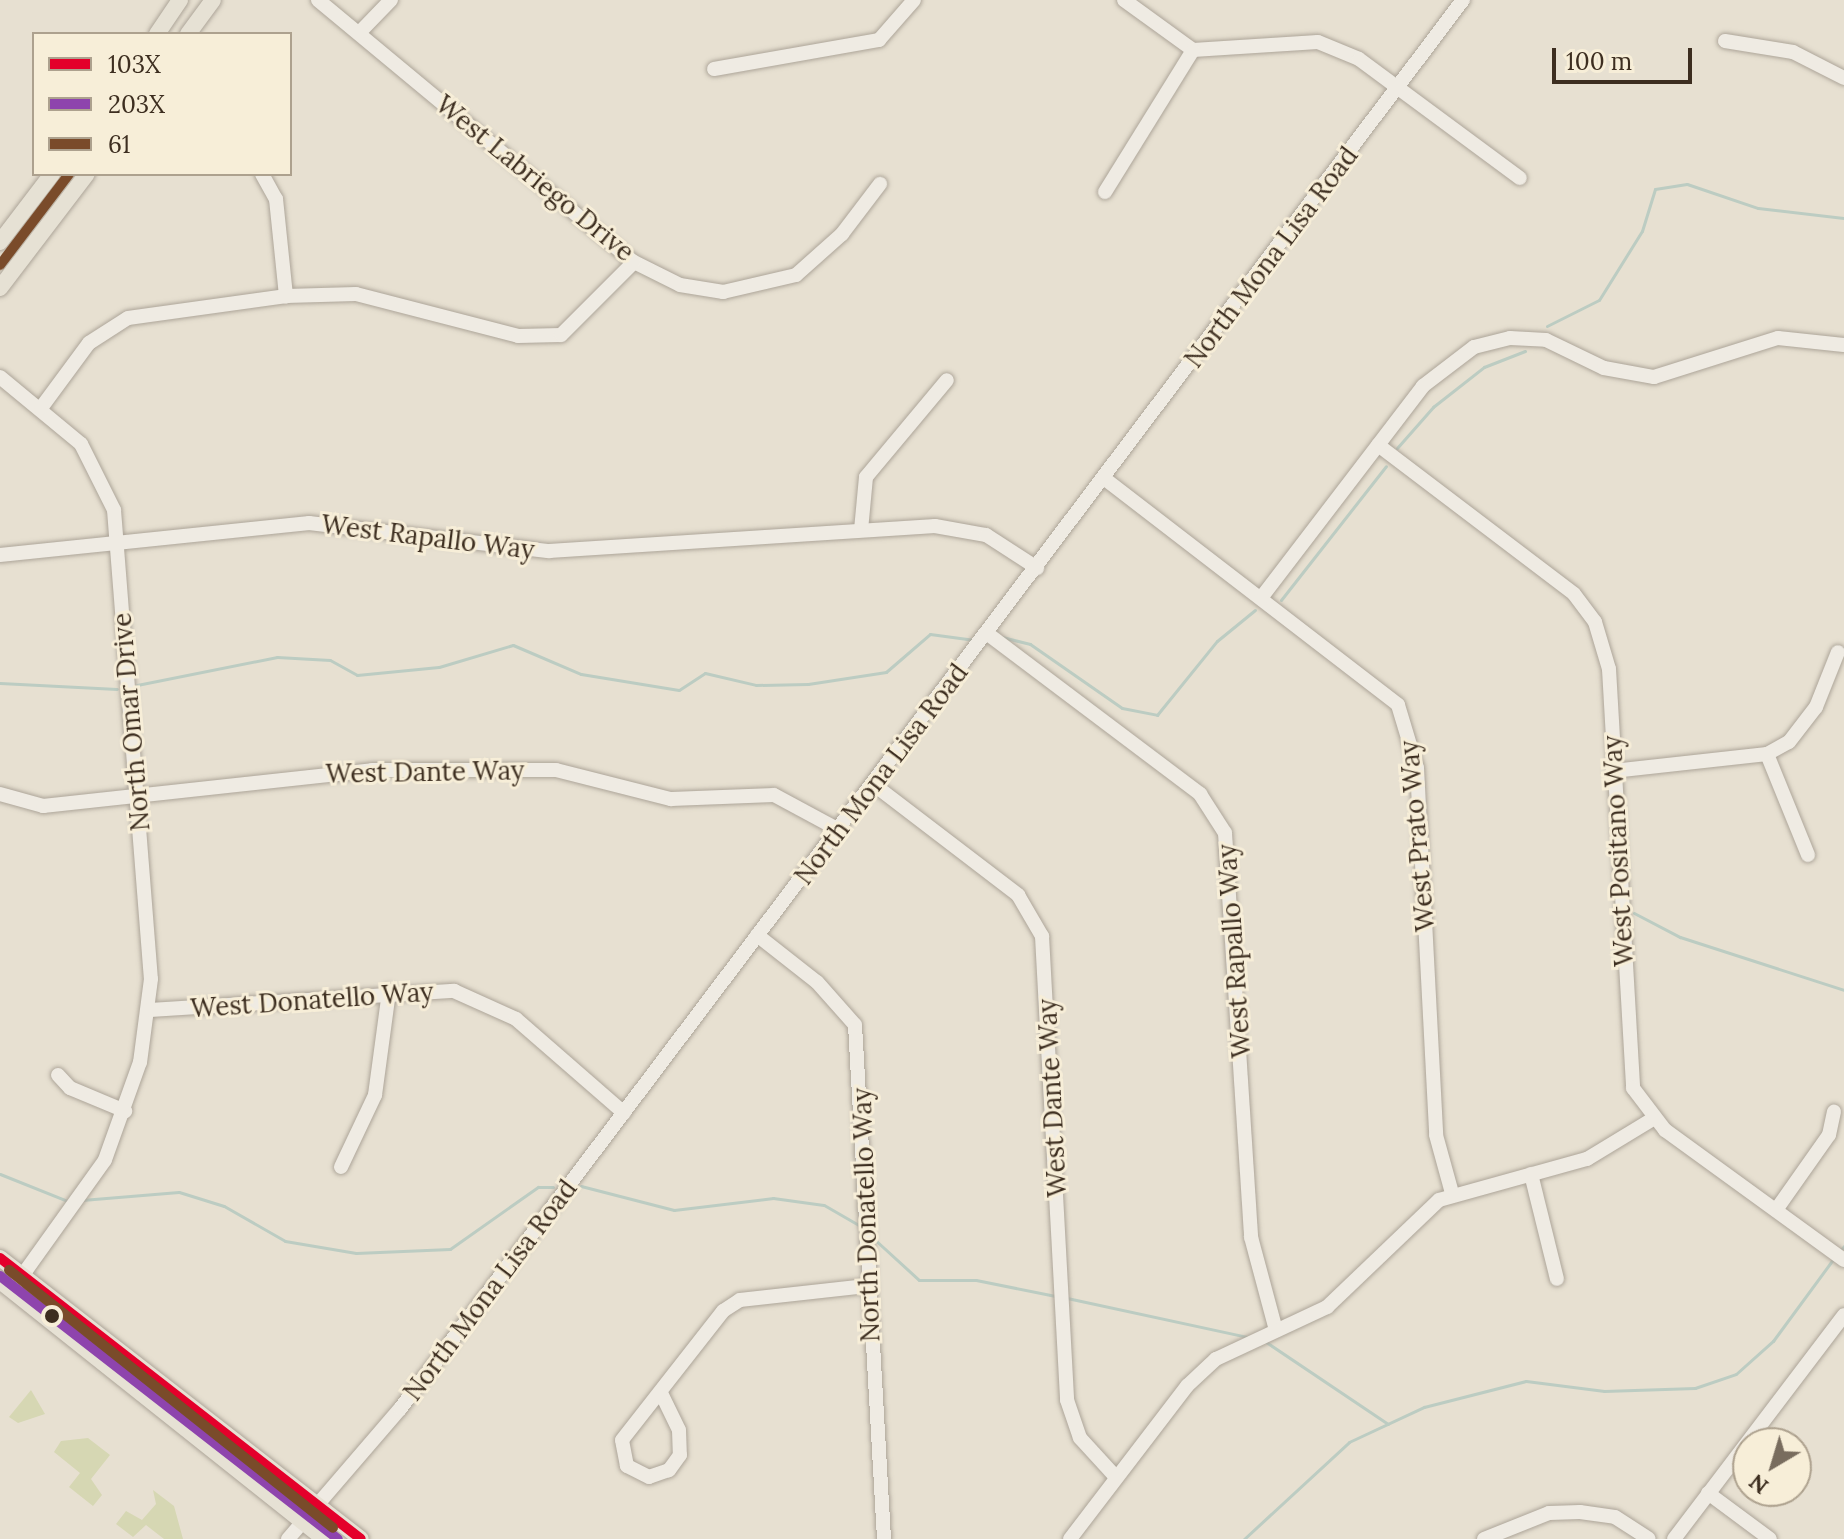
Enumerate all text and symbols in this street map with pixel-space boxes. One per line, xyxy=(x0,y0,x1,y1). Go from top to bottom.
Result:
legend xyxy=(32,32,292,176)
scale bar xyxy=(1556,32,1696,82)
text: 100 m xyxy=(1566,46,1632,77)
text: 103X xyxy=(108,49,161,80)
street label: West Labriego Drive xyxy=(430,88,640,268)
text: 203X xyxy=(108,89,165,120)
text: 61 xyxy=(108,129,131,160)
street label: North Mona Lisa Road xyxy=(1178,140,1364,374)
street label: West Rapallo Way xyxy=(320,508,536,566)
street label: North Omar Drive xyxy=(106,612,156,832)
street label: North Mona Lisa Road xyxy=(788,657,974,891)
street label: West Positano Way xyxy=(1596,735,1640,967)
street label: West Prato Way xyxy=(1393,739,1441,933)
street label: West Dante Way xyxy=(325,755,525,789)
street label: West Rapallo Way xyxy=(1211,843,1257,1059)
street label: West Donatello Way xyxy=(189,976,435,1024)
street label: West Dante Way xyxy=(1031,998,1073,1198)
street label: North Donatello Way xyxy=(846,1087,886,1343)
street label: North Mona Lisa Road xyxy=(397,1173,583,1407)
unlabelled marker xyxy=(44,1308,60,1324)
north arrow xyxy=(1732,1427,1812,1507)
text: N xyxy=(1743,1468,1774,1501)

